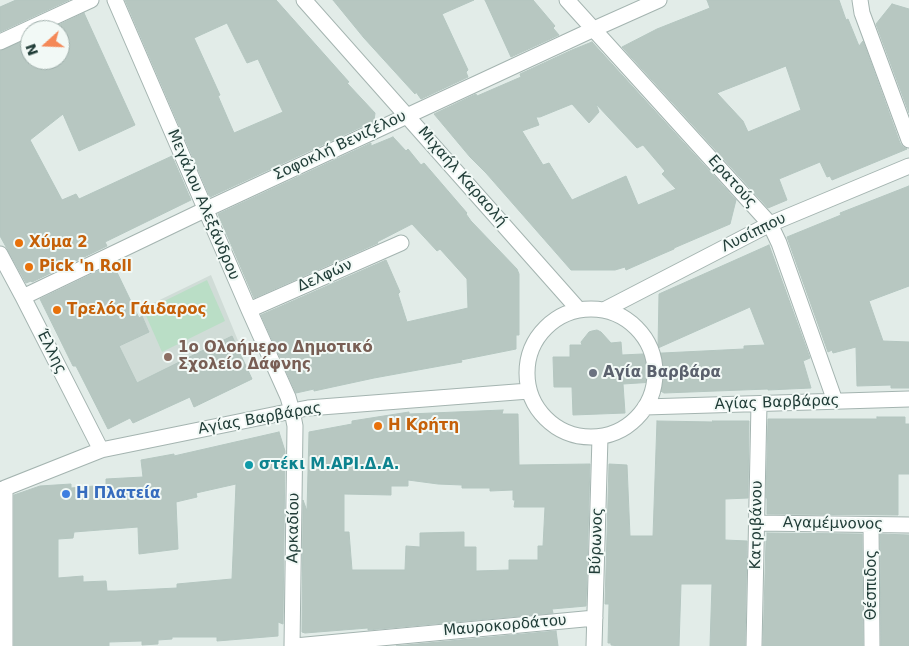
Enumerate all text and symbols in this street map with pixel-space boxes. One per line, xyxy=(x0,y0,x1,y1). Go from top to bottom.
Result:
north arrow xyxy=(20,20,70,70)
text: N xyxy=(22,42,41,58)
street label: Σοφοκλή Βενιζέλου xyxy=(271,107,409,185)
street label: Μιχαήλ Καραολή xyxy=(414,123,510,231)
street label: Μεγάλου Αλεξάνδρου xyxy=(163,127,243,283)
street label: Ερατούς xyxy=(704,152,760,212)
street label: Λυσίππου xyxy=(719,210,789,256)
place label: Χύμα 2 xyxy=(29,234,88,252)
marker: Χύμα 2 xyxy=(13,237,25,249)
street label: Δελφών xyxy=(295,256,355,296)
place label: Pick 'n Roll xyxy=(39,258,132,276)
marker: Pick 'n Roll xyxy=(23,261,35,273)
place label: Τρελός Γάιδαρος xyxy=(67,301,206,319)
marker: Τρελός Γάιδαρος xyxy=(51,304,63,316)
street label: Έλλης xyxy=(32,327,70,377)
place label: 1ο Ολοήμερο Δημοτικό Σχολείο Δάφνης xyxy=(178,339,373,374)
marker: 1ο Ολοήμερο Δημοτικό Σχολείο Δάφνης xyxy=(162,351,174,363)
place label: Αγία Βαρβάρα xyxy=(603,364,721,382)
marker: Αγία Βαρβάρα xyxy=(587,367,599,379)
street label: Αγίας Βαρβάρας xyxy=(714,392,840,414)
street label: Αγίας Βαρβάρας xyxy=(197,399,323,439)
place label: Η Κρήτη xyxy=(388,417,459,435)
marker: Η Κρήτη xyxy=(372,420,384,432)
place label: στέκι Μ.ΑΡΙ.Δ.Α. xyxy=(259,456,399,474)
marker: στέκι Μ.ΑΡΙ.Δ.Α. xyxy=(243,459,255,471)
street label: Κατριβάνου xyxy=(747,480,767,570)
place label: Η Πλατεία xyxy=(76,485,160,503)
marker: Η Πλατεία xyxy=(60,488,72,500)
street label: Αρκαδίου xyxy=(284,493,304,563)
street label: Βύρωνος xyxy=(587,507,607,575)
street label: Αγαμέμνονος xyxy=(783,514,883,534)
street label: Θέσπιδος xyxy=(863,550,881,620)
street label: Μαυροκορδάτου xyxy=(443,612,567,640)

